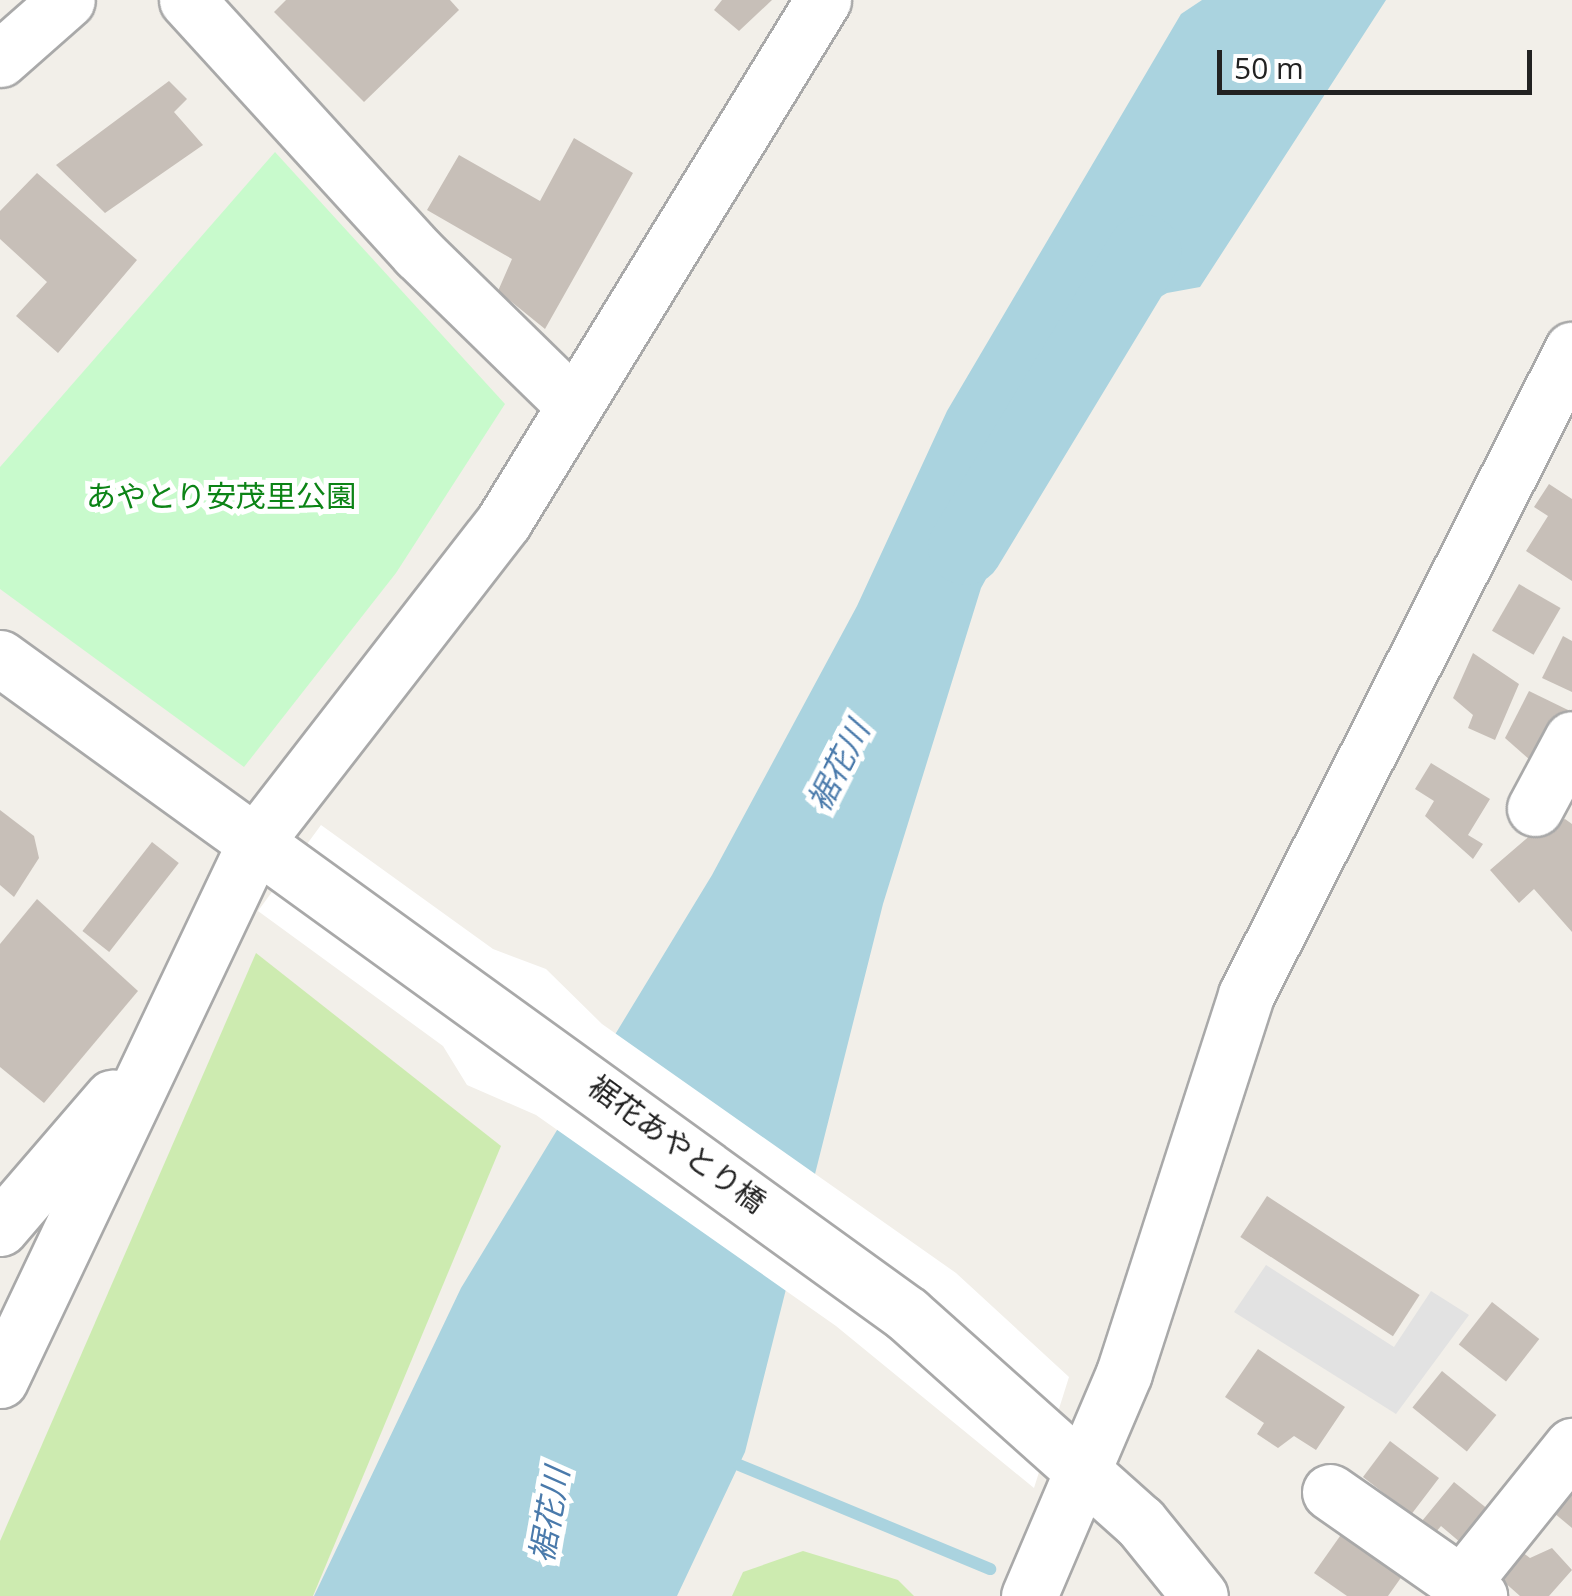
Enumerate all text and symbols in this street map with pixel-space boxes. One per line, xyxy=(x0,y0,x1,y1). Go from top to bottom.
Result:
scale bar xyxy=(1222,30,1537,92)
text: 50 m xyxy=(1234,47,1304,88)
park label: あやとり安茂里公園 xyxy=(86,478,356,514)
water label: 裾花川 xyxy=(799,715,877,817)
street label: 裾花あやとり橋 xyxy=(581,1068,773,1220)
water label: 裾花川 xyxy=(522,1464,576,1566)

